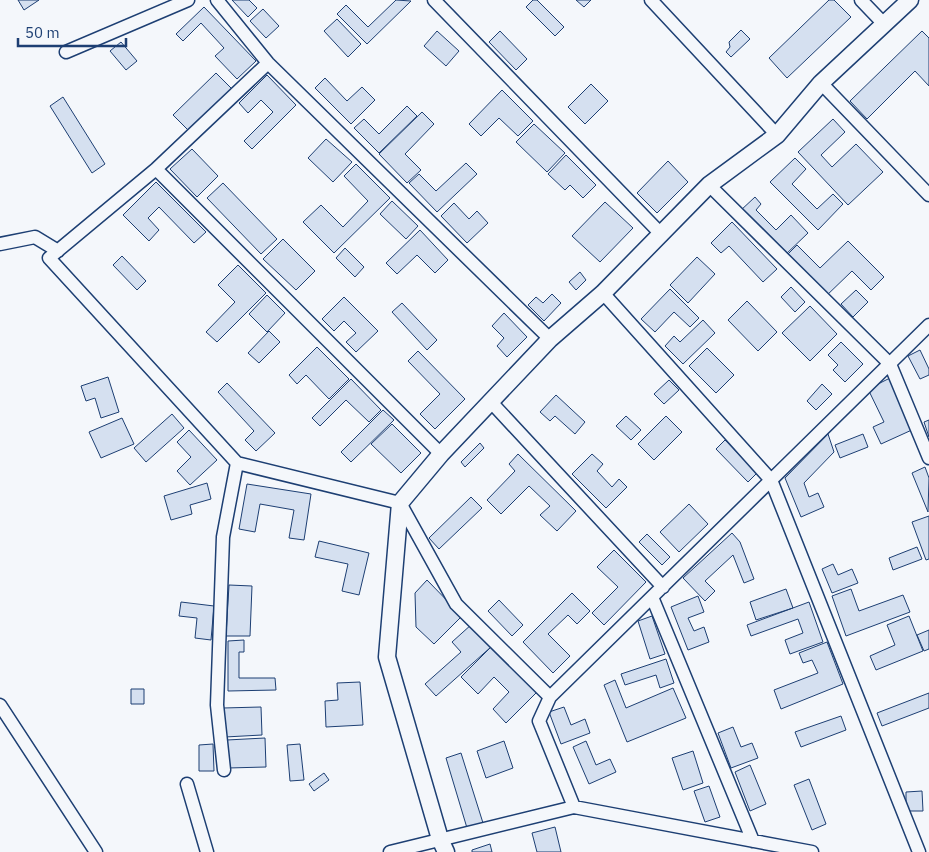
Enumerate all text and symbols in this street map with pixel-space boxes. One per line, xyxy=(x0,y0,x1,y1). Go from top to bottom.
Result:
scale bar xyxy=(18,15,125,47)
text: 50 m xyxy=(25,23,60,42)

